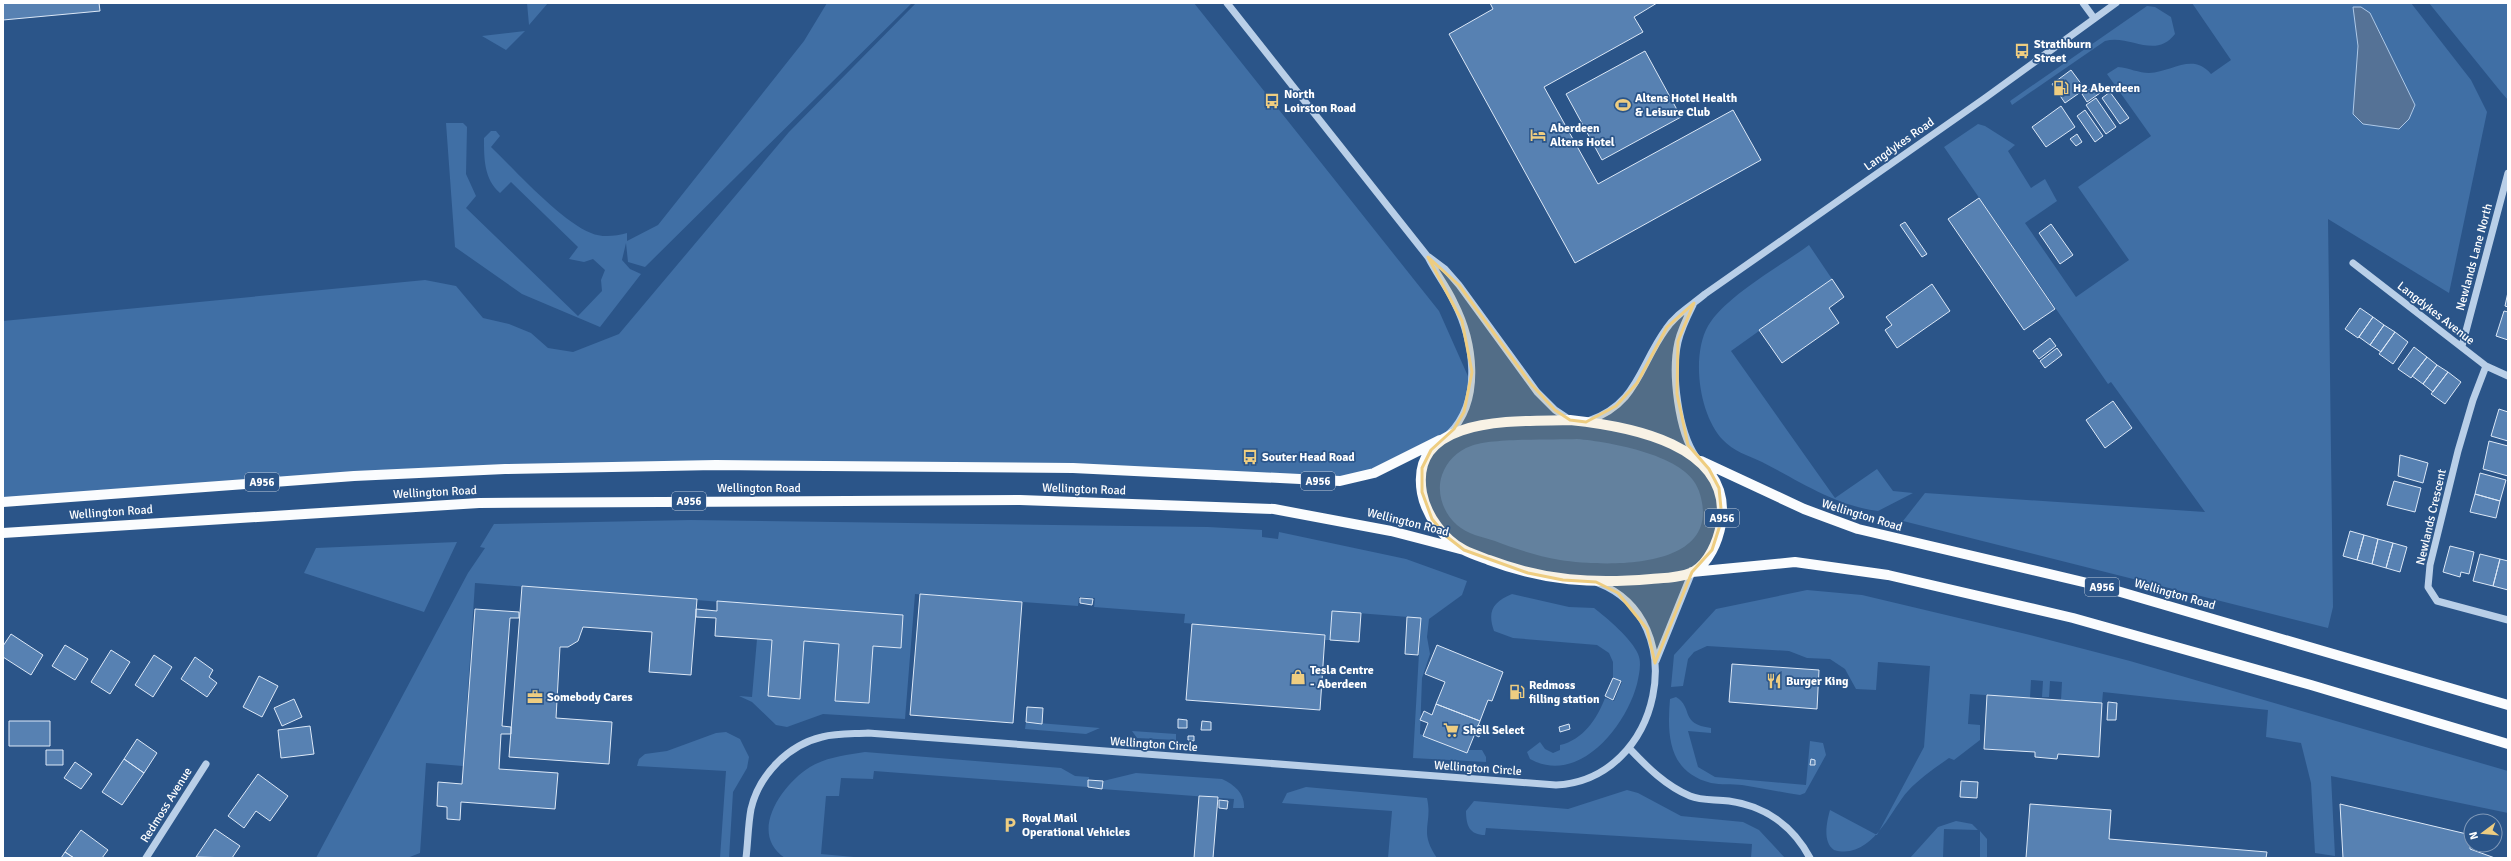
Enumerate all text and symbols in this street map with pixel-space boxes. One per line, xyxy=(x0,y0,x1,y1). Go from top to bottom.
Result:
place label: Strathburn Street xyxy=(2034,37,2092,66)
bus stop icon: Strathburn Street xyxy=(2013,42,2031,60)
fuel station icon: H2 Aberdeen xyxy=(2052,79,2070,97)
place label: H2 Aberdeen xyxy=(2073,81,2140,96)
place label: North Loirston Road xyxy=(1284,87,1357,116)
place label: Altens Hotel Health & Leisure Club xyxy=(1635,91,1738,120)
bus stop icon: North Loirston Road xyxy=(1263,92,1281,110)
sports icon: Altens Hotel Health & Leisure Club xyxy=(1614,96,1632,114)
street label: Langdykes Road xyxy=(1861,115,1937,174)
place label: Aberdeen Altens Hotel xyxy=(1550,121,1615,150)
hotel icon: Aberdeen Altens Hotel xyxy=(1529,126,1547,144)
street label: Newlands Lane North xyxy=(2453,202,2496,312)
street label: Langdykes Avenue xyxy=(2394,278,2477,348)
bus stop icon: Souter Head Road xyxy=(1241,448,1259,466)
place label: Souter Head Road xyxy=(1262,450,1355,465)
street label: Newlands Crescent xyxy=(2413,468,2450,567)
road number: A956 xyxy=(1301,472,1335,490)
road number: A956 xyxy=(245,473,279,491)
street label: Wellington Road xyxy=(717,481,801,496)
street label: Wellington Road xyxy=(1042,481,1126,498)
street label: Wellington Road xyxy=(393,483,477,502)
road number: A956 xyxy=(672,492,706,510)
street label: Wellington Road xyxy=(1820,496,1904,535)
street label: Wellington Road xyxy=(69,502,153,523)
street label: Wellington Road xyxy=(1365,505,1450,540)
road number: A956 xyxy=(1705,509,1739,527)
street label: Wellington Road xyxy=(2132,576,2217,613)
road number: A956 xyxy=(2085,578,2119,596)
place label: Tesla Centre - Aberdeen xyxy=(1310,663,1374,692)
shop icon: Tesla Centre - Aberdeen xyxy=(1289,668,1307,686)
restaurant icon: Burger King xyxy=(1765,672,1783,690)
place label: Burger King xyxy=(1786,674,1849,689)
place label: Redmoss filling station xyxy=(1528,678,1600,707)
fuel station icon: Redmoss filling station xyxy=(1508,683,1526,701)
office icon: Somebody Cares xyxy=(526,688,544,706)
place label: Somebody Cares xyxy=(547,690,633,705)
supermarket icon: Shell Select xyxy=(1442,721,1460,739)
place label: Shell Select xyxy=(1463,723,1525,738)
street label: Wellington Circle xyxy=(1110,734,1198,755)
street label: Wellington Circle xyxy=(1434,758,1522,779)
street label: Redmoss Avenue xyxy=(137,765,196,846)
place label: Royal Mail Operational Vehicles xyxy=(1022,811,1131,840)
north arrow xyxy=(2463,813,2503,853)
parking icon: Royal Mail Operational Vehicles xyxy=(1001,816,1019,834)
text: N xyxy=(2467,830,2481,841)

